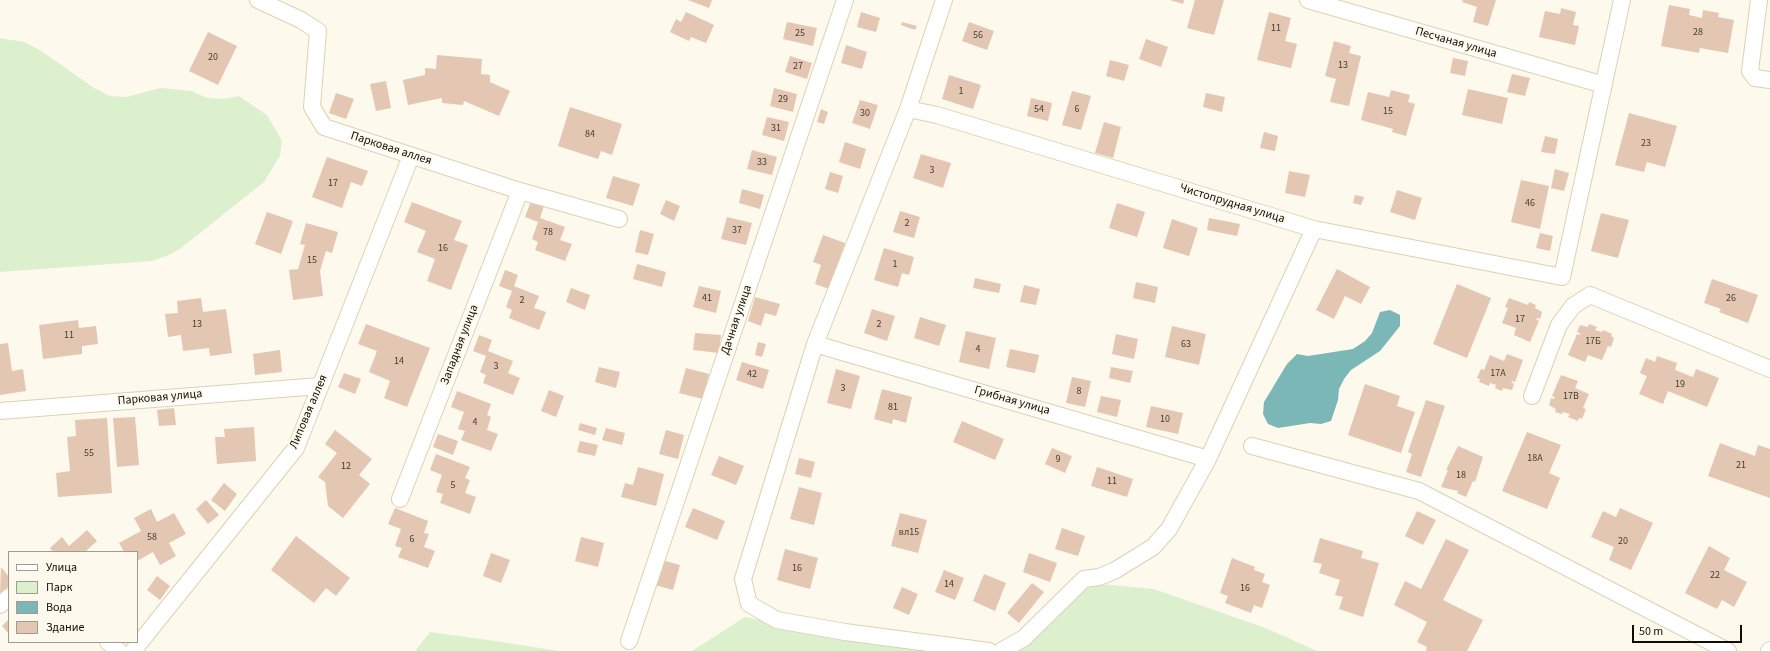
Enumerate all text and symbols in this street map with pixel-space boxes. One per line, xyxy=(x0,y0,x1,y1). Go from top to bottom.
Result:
house number: 11 xyxy=(1271,23,1281,35)
street label: Песчаная улица xyxy=(1414,24,1498,62)
house number: 28 xyxy=(1693,27,1703,39)
house number: 25 xyxy=(795,28,805,40)
house number: 56 xyxy=(973,30,983,42)
house number: 20 xyxy=(208,52,218,64)
house number: 13 xyxy=(1338,60,1348,72)
house number: 27 xyxy=(793,61,803,73)
house number: 1 xyxy=(959,86,963,98)
house number: 29 xyxy=(778,94,788,106)
house number: 54 xyxy=(1034,104,1044,116)
house number: 6 xyxy=(1075,104,1079,116)
house number: 15 xyxy=(1383,106,1393,118)
house number: 30 xyxy=(860,108,870,120)
house number: 31 xyxy=(771,123,781,135)
street label: Парковая аллея xyxy=(349,129,433,169)
house number: 84 xyxy=(585,129,595,141)
house number: 23 xyxy=(1641,138,1651,150)
house number: 33 xyxy=(757,157,767,169)
house number: 3 xyxy=(930,165,934,177)
house number: 17 xyxy=(328,178,338,190)
street label: Чистопрудная улица xyxy=(1178,181,1286,227)
house number: 46 xyxy=(1525,198,1535,210)
house number: 2 xyxy=(905,218,909,230)
house number: 37 xyxy=(732,225,742,237)
house number: 78 xyxy=(543,227,553,239)
house number: 16 xyxy=(438,243,448,255)
house number: 15 xyxy=(307,255,317,267)
house number: 1 xyxy=(893,259,897,271)
street label: Дачная улица xyxy=(718,283,756,357)
house number: 41 xyxy=(702,293,712,305)
house number: 26 xyxy=(1726,293,1736,305)
house number: 2 xyxy=(520,295,524,307)
street label: Западная улица xyxy=(438,303,482,387)
house number: 17 xyxy=(1515,314,1525,326)
house number: 13 xyxy=(192,319,202,331)
house number: 2 xyxy=(877,319,881,331)
house number: 11 xyxy=(64,330,74,342)
house number: 17Б xyxy=(1585,336,1601,348)
house number: 63 xyxy=(1181,339,1191,351)
house number: 4 xyxy=(976,344,980,356)
house number: 14 xyxy=(394,356,404,368)
house number: 3 xyxy=(494,361,498,373)
house number: 17А xyxy=(1490,368,1506,380)
house number: 42 xyxy=(747,369,757,381)
street label: Липовая аллея xyxy=(287,373,331,451)
house number: 19 xyxy=(1675,379,1685,391)
house number: 3 xyxy=(841,383,845,395)
street label: Грибная улица xyxy=(972,383,1052,419)
house number: 8 xyxy=(1077,386,1081,398)
street label: Парковая улица xyxy=(117,387,203,409)
house number: 17В xyxy=(1563,391,1579,403)
house number: 81 xyxy=(888,402,898,414)
house number: 10 xyxy=(1160,414,1170,426)
house number: 4 xyxy=(473,417,477,429)
house number: 55 xyxy=(84,448,94,460)
house number: 18А xyxy=(1527,453,1543,465)
house number: 9 xyxy=(1056,454,1060,466)
house number: 21 xyxy=(1736,460,1746,472)
house number: 12 xyxy=(341,461,351,473)
house number: 18 xyxy=(1456,470,1466,482)
house number: 11 xyxy=(1107,476,1117,488)
house number: 5 xyxy=(451,480,455,492)
house number: вл15 xyxy=(899,527,919,539)
house number: 58 xyxy=(147,532,157,544)
house number: 6 xyxy=(410,534,414,546)
house number: 20 xyxy=(1618,536,1628,548)
legend xyxy=(8,551,138,643)
text: Улица xyxy=(46,559,77,576)
house number: 16 xyxy=(792,563,802,575)
house number: 22 xyxy=(1710,570,1720,582)
text: Парк xyxy=(46,579,72,596)
house number: 14 xyxy=(944,579,954,591)
house number: 16 xyxy=(1240,583,1250,595)
text: Вода xyxy=(46,599,72,616)
scale bar xyxy=(1634,617,1744,643)
text: Здание xyxy=(46,619,85,636)
text: 50 m xyxy=(1639,623,1663,640)

